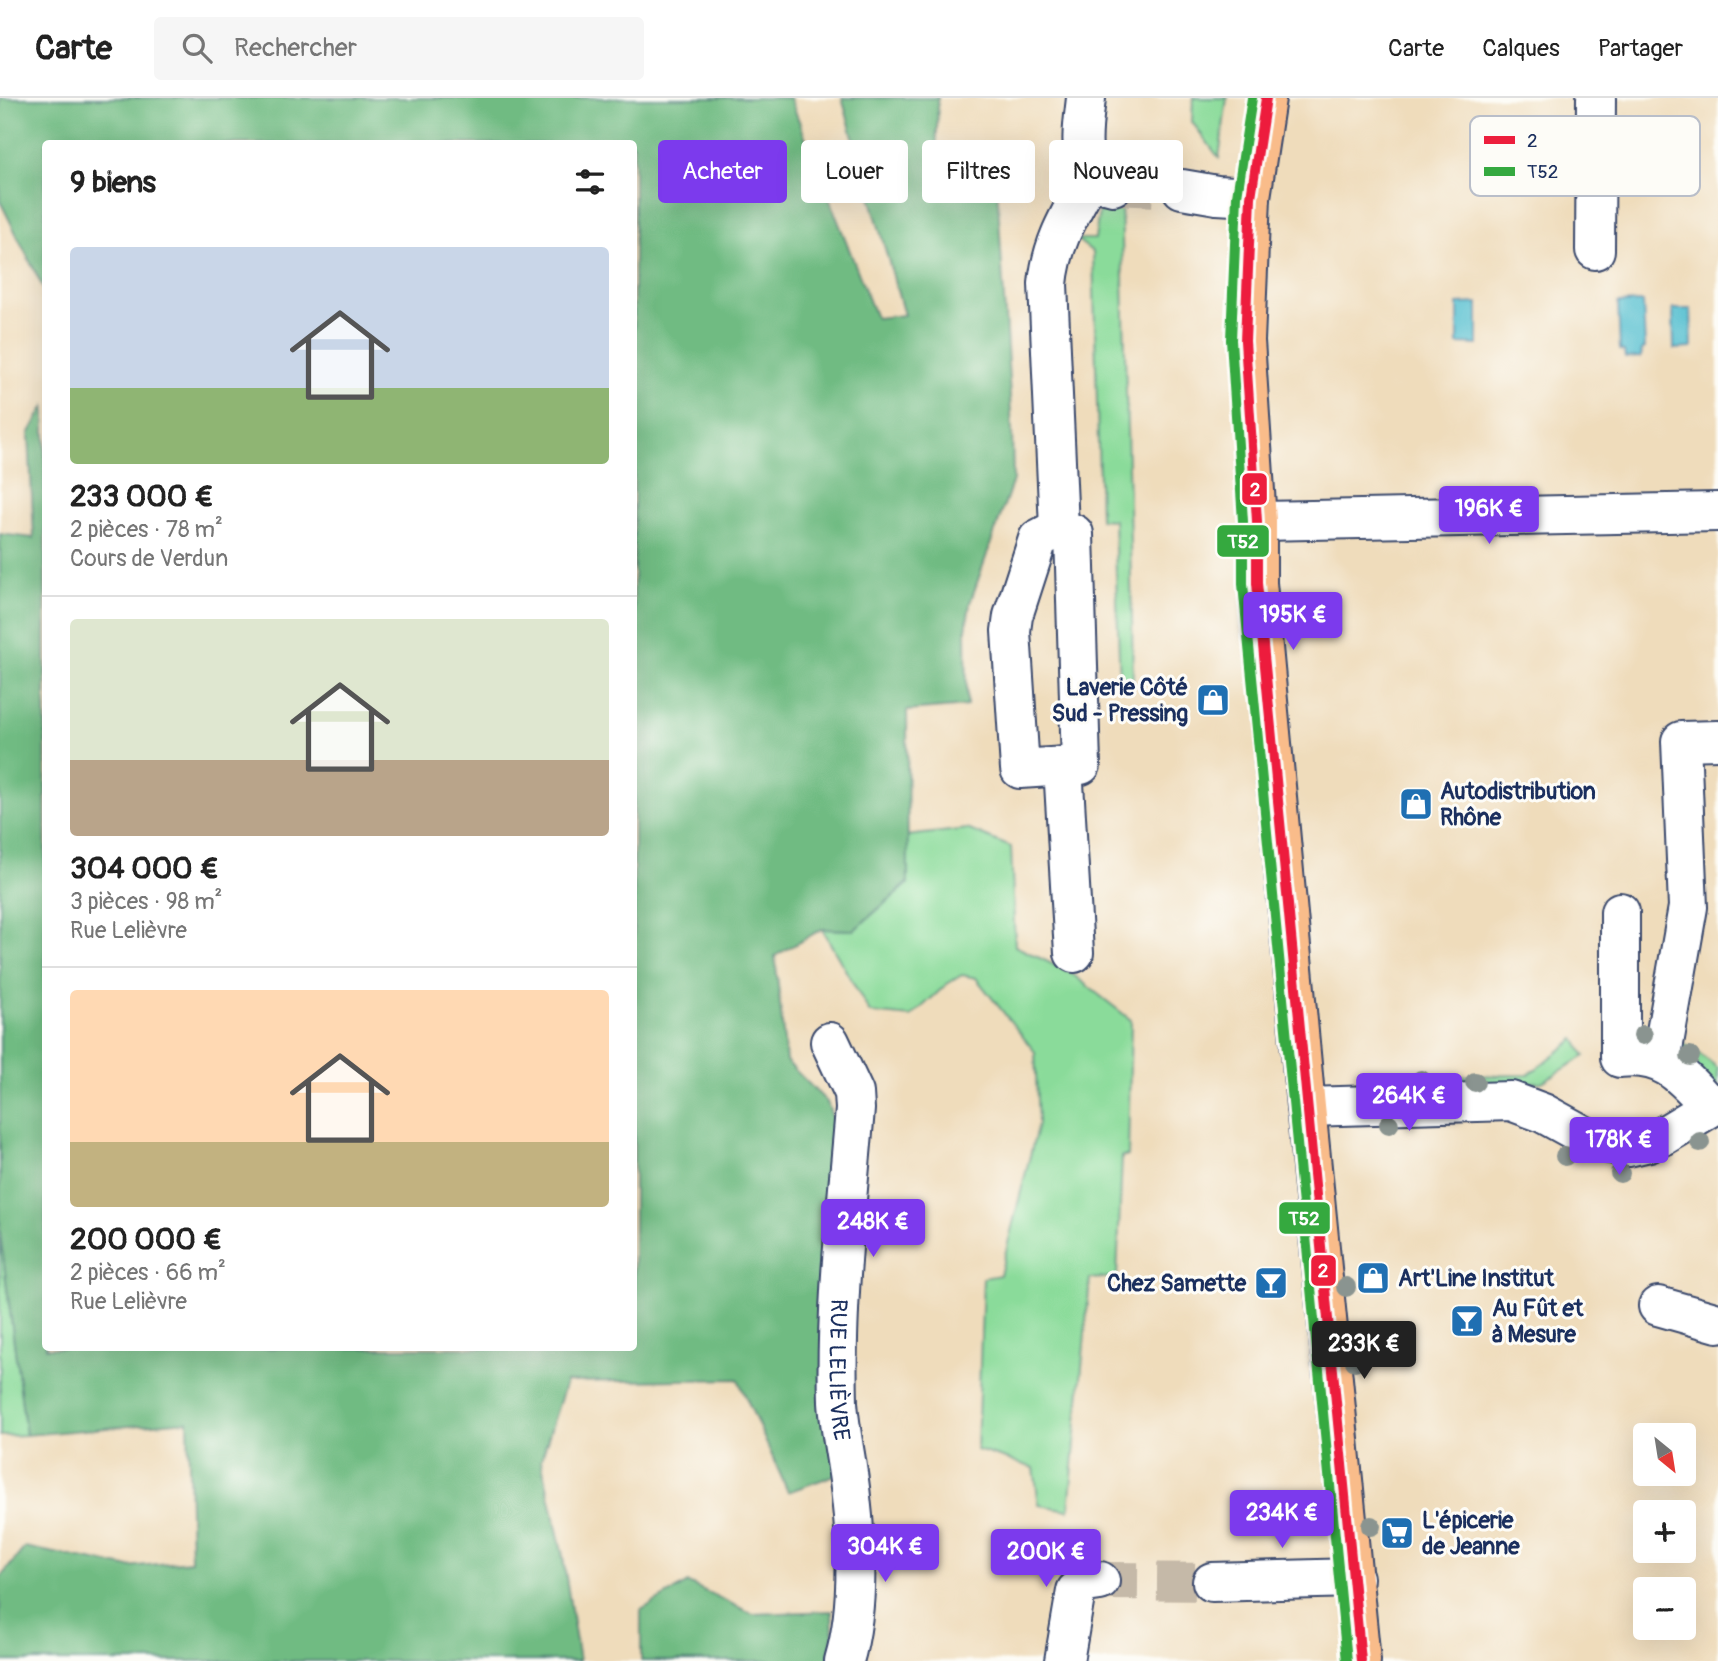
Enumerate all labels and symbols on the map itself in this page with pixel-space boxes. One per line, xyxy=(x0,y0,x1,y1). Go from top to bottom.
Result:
legend xyxy=(1470,116,1700,196)
text: 2 xyxy=(1527,129,1538,153)
text: T52 xyxy=(1527,160,1558,184)
line badge: 2 xyxy=(1241,472,1268,506)
text: 2 xyxy=(1250,478,1261,502)
pin: 196K € xyxy=(1432,486,1546,546)
line badge: T52 xyxy=(1216,524,1270,558)
text: T52 xyxy=(1226,530,1259,554)
pin: 195K € xyxy=(1236,592,1350,652)
place label: Laverie Côté Sud - Pressing xyxy=(1052,673,1188,728)
shop icon: Laverie Côté Sud - Pressing xyxy=(1194,681,1232,719)
place label: Autodistribution Rhône xyxy=(1440,777,1596,832)
shop icon: Autodistribution Rhône xyxy=(1397,785,1435,823)
pin: 264K € xyxy=(1352,1074,1466,1133)
pin: 178K € xyxy=(1562,1118,1676,1177)
pin: 248K € xyxy=(816,1200,930,1259)
line badge: T52 xyxy=(1278,1201,1331,1235)
text: T52 xyxy=(1287,1207,1320,1231)
line badge: 2 xyxy=(1310,1254,1337,1287)
text: 2 xyxy=(1318,1259,1329,1283)
shop icon: Art'Line Institut xyxy=(1354,1259,1392,1297)
bar icon: Chez Samette xyxy=(1252,1264,1290,1302)
place label: Art'Line Institut xyxy=(1398,1264,1555,1293)
place label: Chez Samette xyxy=(1107,1269,1247,1298)
place label: Au Fût et à Mesure xyxy=(1492,1294,1584,1349)
street label: RUE LELIÈVRE xyxy=(823,1298,857,1443)
bar icon: Au Fût et à Mesure xyxy=(1448,1302,1486,1340)
pin: 233K € xyxy=(1307,1322,1421,1381)
north arrow xyxy=(1633,1423,1696,1486)
pin: 234K € xyxy=(1225,1490,1339,1550)
place label: L'épicerie de Jeanne xyxy=(1422,1506,1520,1561)
supermarket icon: L'épicerie de Jeanne xyxy=(1378,1514,1416,1552)
pin: 304K € xyxy=(828,1524,942,1584)
pin: 200K € xyxy=(989,1530,1103,1589)

